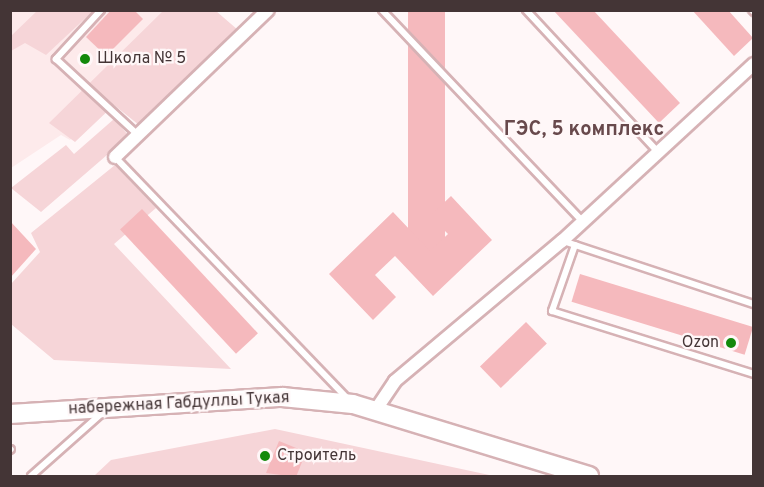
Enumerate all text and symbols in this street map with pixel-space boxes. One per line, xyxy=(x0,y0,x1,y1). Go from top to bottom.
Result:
place label: Школа № 5 xyxy=(97,49,186,69)
marker: Школа № 5 xyxy=(78,52,92,66)
district label: ГЭС, 5 комплекс xyxy=(504,118,664,142)
place label: Ozon xyxy=(682,333,719,353)
marker: Ozon xyxy=(724,336,738,350)
street label: набережная Габдуллы Тукая xyxy=(68,389,290,419)
place label: Строитель xyxy=(277,446,356,466)
marker: Строитель xyxy=(258,449,272,463)

